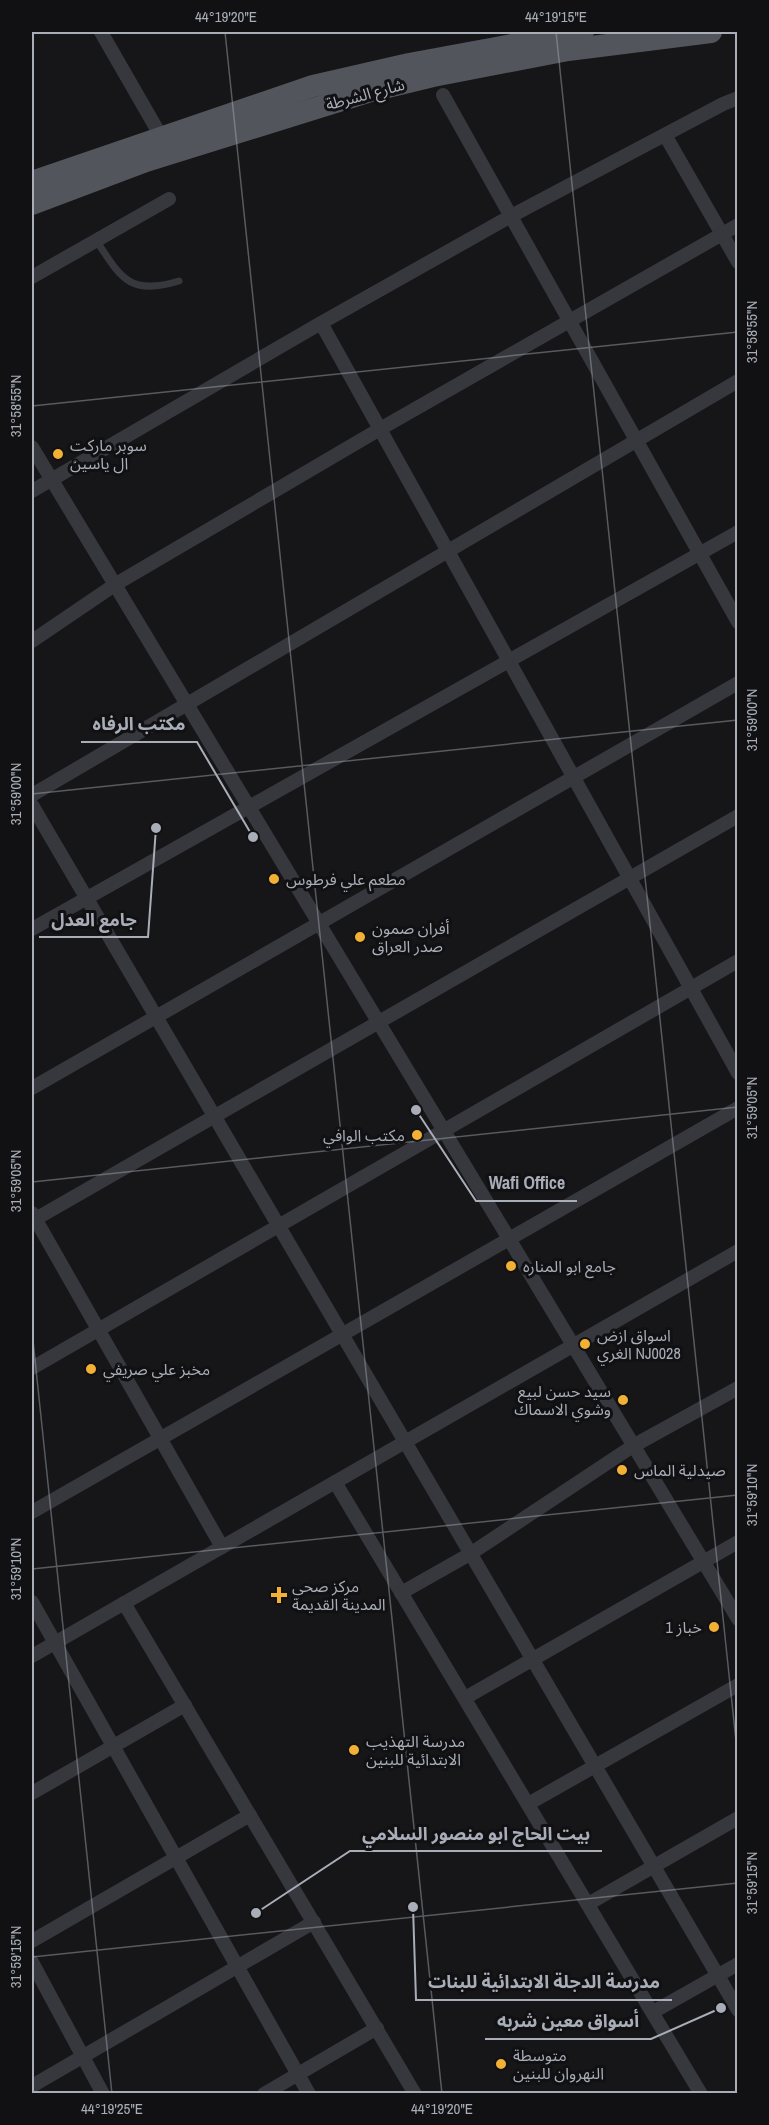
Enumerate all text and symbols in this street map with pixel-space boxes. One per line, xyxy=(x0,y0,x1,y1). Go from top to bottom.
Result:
text: 44°19'20"E xyxy=(195,6,257,27)
text: 44°19'15"E xyxy=(525,6,587,27)
street label: شارع الشرطة xyxy=(323,73,407,117)
text: 31°58'55"N xyxy=(741,301,762,363)
text: 31°58'55"N xyxy=(5,375,26,437)
place label: سوبر ماركت ال ياسين xyxy=(70,434,147,474)
marker: سوبر ماركت ال ياسين xyxy=(51,447,65,461)
text: 31°59'00"N xyxy=(741,689,762,751)
callout: مكتب الرفاه xyxy=(81,706,197,742)
text: مكتب الرفاه xyxy=(93,711,185,736)
text: 31°59'00"N xyxy=(5,763,26,825)
place label: مطعم علي فرطوس xyxy=(286,868,406,892)
marker: مطعم علي فرطوس xyxy=(267,872,281,886)
callout: جامع العدل xyxy=(39,901,148,937)
text: جامع العدل xyxy=(51,907,137,933)
place label: أفران صمون صدر العراق xyxy=(372,917,449,957)
marker: أفران صمون صدر العراق xyxy=(353,930,367,944)
text: 31°59'05"N xyxy=(741,1077,762,1139)
place label: مكتب الوافي xyxy=(323,1124,405,1148)
marker: مكتب الوافي xyxy=(410,1128,424,1142)
text: 31°59'05"N xyxy=(5,1150,26,1212)
callout: Wafi Office xyxy=(476,1165,577,1201)
text: Wafi Office xyxy=(489,1170,565,1195)
place label: جامع ابو المناره xyxy=(523,1255,616,1279)
marker: جامع ابو المناره xyxy=(504,1259,518,1273)
place label: اسواق ازض الغري NJ0028 xyxy=(597,1324,681,1366)
marker: اسواق ازض الغري NJ0028 xyxy=(578,1337,592,1351)
place label: مخبز علي صريفي xyxy=(103,1358,210,1382)
marker: مخبز علي صريفي xyxy=(84,1362,98,1376)
place label: سيد حسن لبيع وشوي الاسماك xyxy=(514,1380,611,1422)
marker: سيد حسن لبيع وشوي الاسماك xyxy=(616,1393,630,1407)
place label: صيدلية الماس xyxy=(634,1459,726,1481)
marker: صيدلية الماس xyxy=(615,1463,629,1477)
text: 31°59'10"N xyxy=(741,1464,762,1526)
text: 31°59'10"N xyxy=(5,1538,26,1600)
place label: مركز صحي المدينة القديمة xyxy=(292,1575,386,1615)
marker: مركز صحي المدينة القديمة xyxy=(270,1586,288,1604)
place label: خباز 1 xyxy=(666,1616,702,1638)
marker: خباز 1 xyxy=(707,1620,721,1634)
place label: مدرسة التهذيب الابتدائية للبنين xyxy=(366,1730,465,1770)
marker: مدرسة التهذيب الابتدائية للبنين xyxy=(347,1743,361,1757)
callout: بيت الحاج ابو منصور السلامي xyxy=(350,1815,602,1851)
text: بيت الحاج ابو منصور السلامي xyxy=(362,1821,590,1848)
text: 31°59'15"N xyxy=(741,1852,762,1914)
text: 31°59'15"N xyxy=(5,1926,26,1988)
callout: مدرسة الدجلة الابتدائية للبنات xyxy=(416,1964,672,2000)
text: مدرسة الدجلة الابتدائية للبنات xyxy=(428,1969,660,1994)
callout: أسواق معين شربه xyxy=(485,2003,651,2039)
text: أسواق معين شربه xyxy=(497,2008,639,2033)
place label: متوسطة النهروان للبنين xyxy=(513,2044,604,2084)
marker: متوسطة النهروان للبنين xyxy=(494,2057,508,2071)
text: 44°19'25"E xyxy=(81,2098,143,2119)
text: 44°19'20"E xyxy=(411,2098,473,2119)

